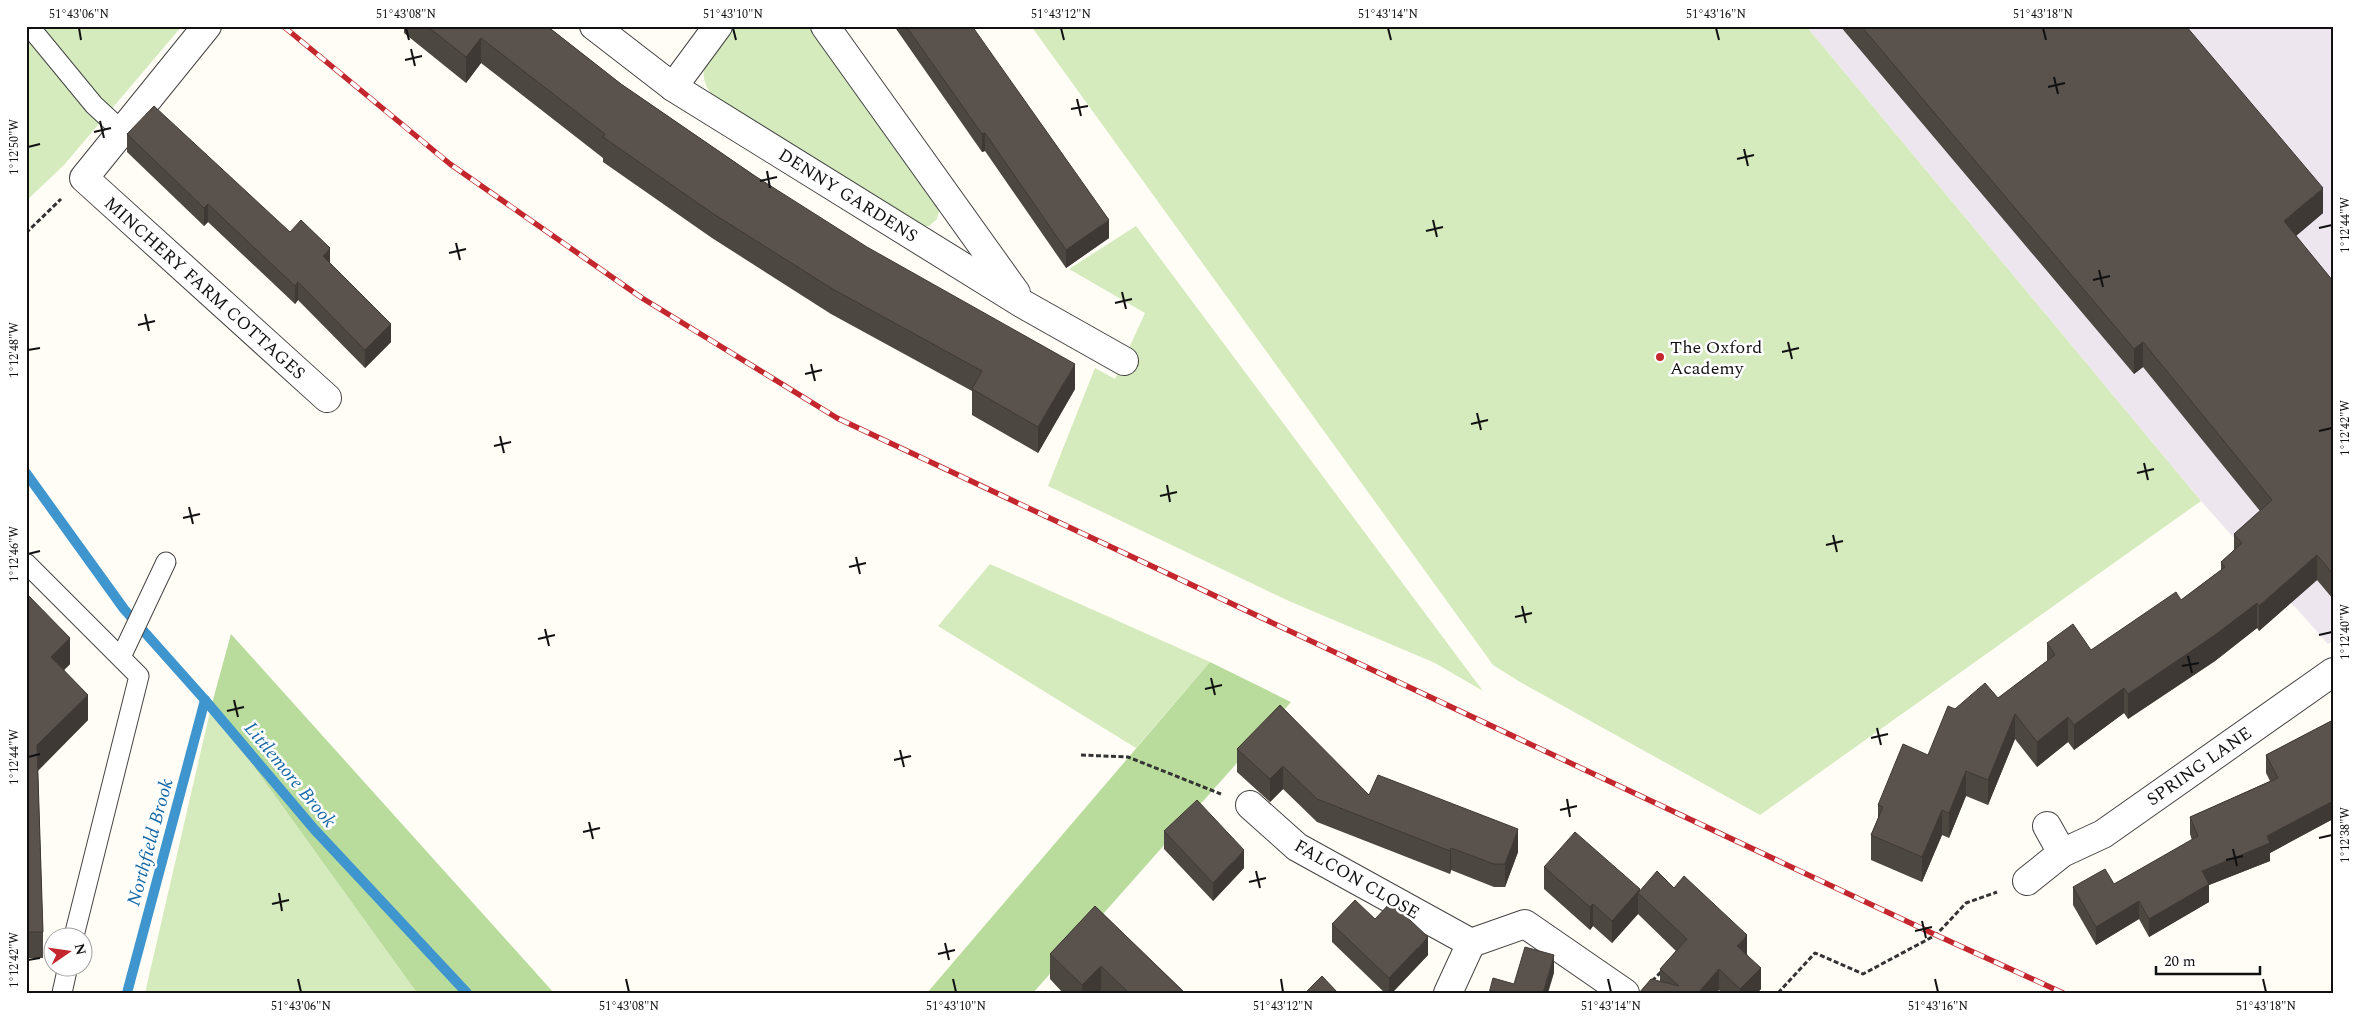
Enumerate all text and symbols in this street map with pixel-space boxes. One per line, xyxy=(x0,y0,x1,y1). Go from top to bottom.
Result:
text: 51°43'06"N xyxy=(49,5,109,24)
text: 51°43'08"N xyxy=(376,5,436,24)
text: 51°43'10"N xyxy=(703,5,763,24)
text: 51°43'12"N xyxy=(1031,5,1091,24)
text: 51°43'14"N xyxy=(1358,5,1418,24)
text: 51°43'16"N xyxy=(1686,5,1746,24)
text: 51°43'18"N xyxy=(2013,5,2073,24)
text: 1°12'50"W xyxy=(5,119,24,175)
street label: DENNY GARDENS xyxy=(773,142,923,249)
street label: MINCHERY FARM COTTAGES xyxy=(98,190,311,386)
text: 1°12'44"W xyxy=(2336,197,2355,253)
text: 1°12'48"W xyxy=(5,322,24,378)
place label: The Oxford Academy xyxy=(1670,334,1762,382)
marker: The Oxford Academy xyxy=(1654,351,1666,363)
text: 1°12'42"W xyxy=(2336,400,2355,456)
text: 1°12'46"W xyxy=(5,526,24,582)
text: 1°12'40"W xyxy=(2336,604,2355,660)
water label: Littlemore Brook xyxy=(237,715,343,835)
street label: SPRING LANE xyxy=(2141,720,2257,813)
text: 1°12'44"W xyxy=(5,729,24,785)
water label: Northfield Brook xyxy=(120,775,181,909)
text: 1°12'38"W xyxy=(2336,807,2355,863)
street label: FALCON CLOSE xyxy=(1289,832,1425,926)
north arrow xyxy=(42,926,92,976)
text: 1°12'42"W xyxy=(5,932,24,988)
text: N xyxy=(69,941,92,957)
scale bar xyxy=(2156,944,2260,976)
text: 20 m xyxy=(2164,950,2196,973)
text: 51°43'06"N xyxy=(271,997,331,1016)
text: 51°43'08"N xyxy=(599,997,659,1016)
text: 51°43'10"N xyxy=(926,997,986,1016)
text: 51°43'12"N xyxy=(1253,997,1313,1016)
text: 51°43'14"N xyxy=(1581,997,1641,1016)
text: 51°43'16"N xyxy=(1908,997,1968,1016)
text: 51°43'18"N xyxy=(2236,997,2296,1016)

